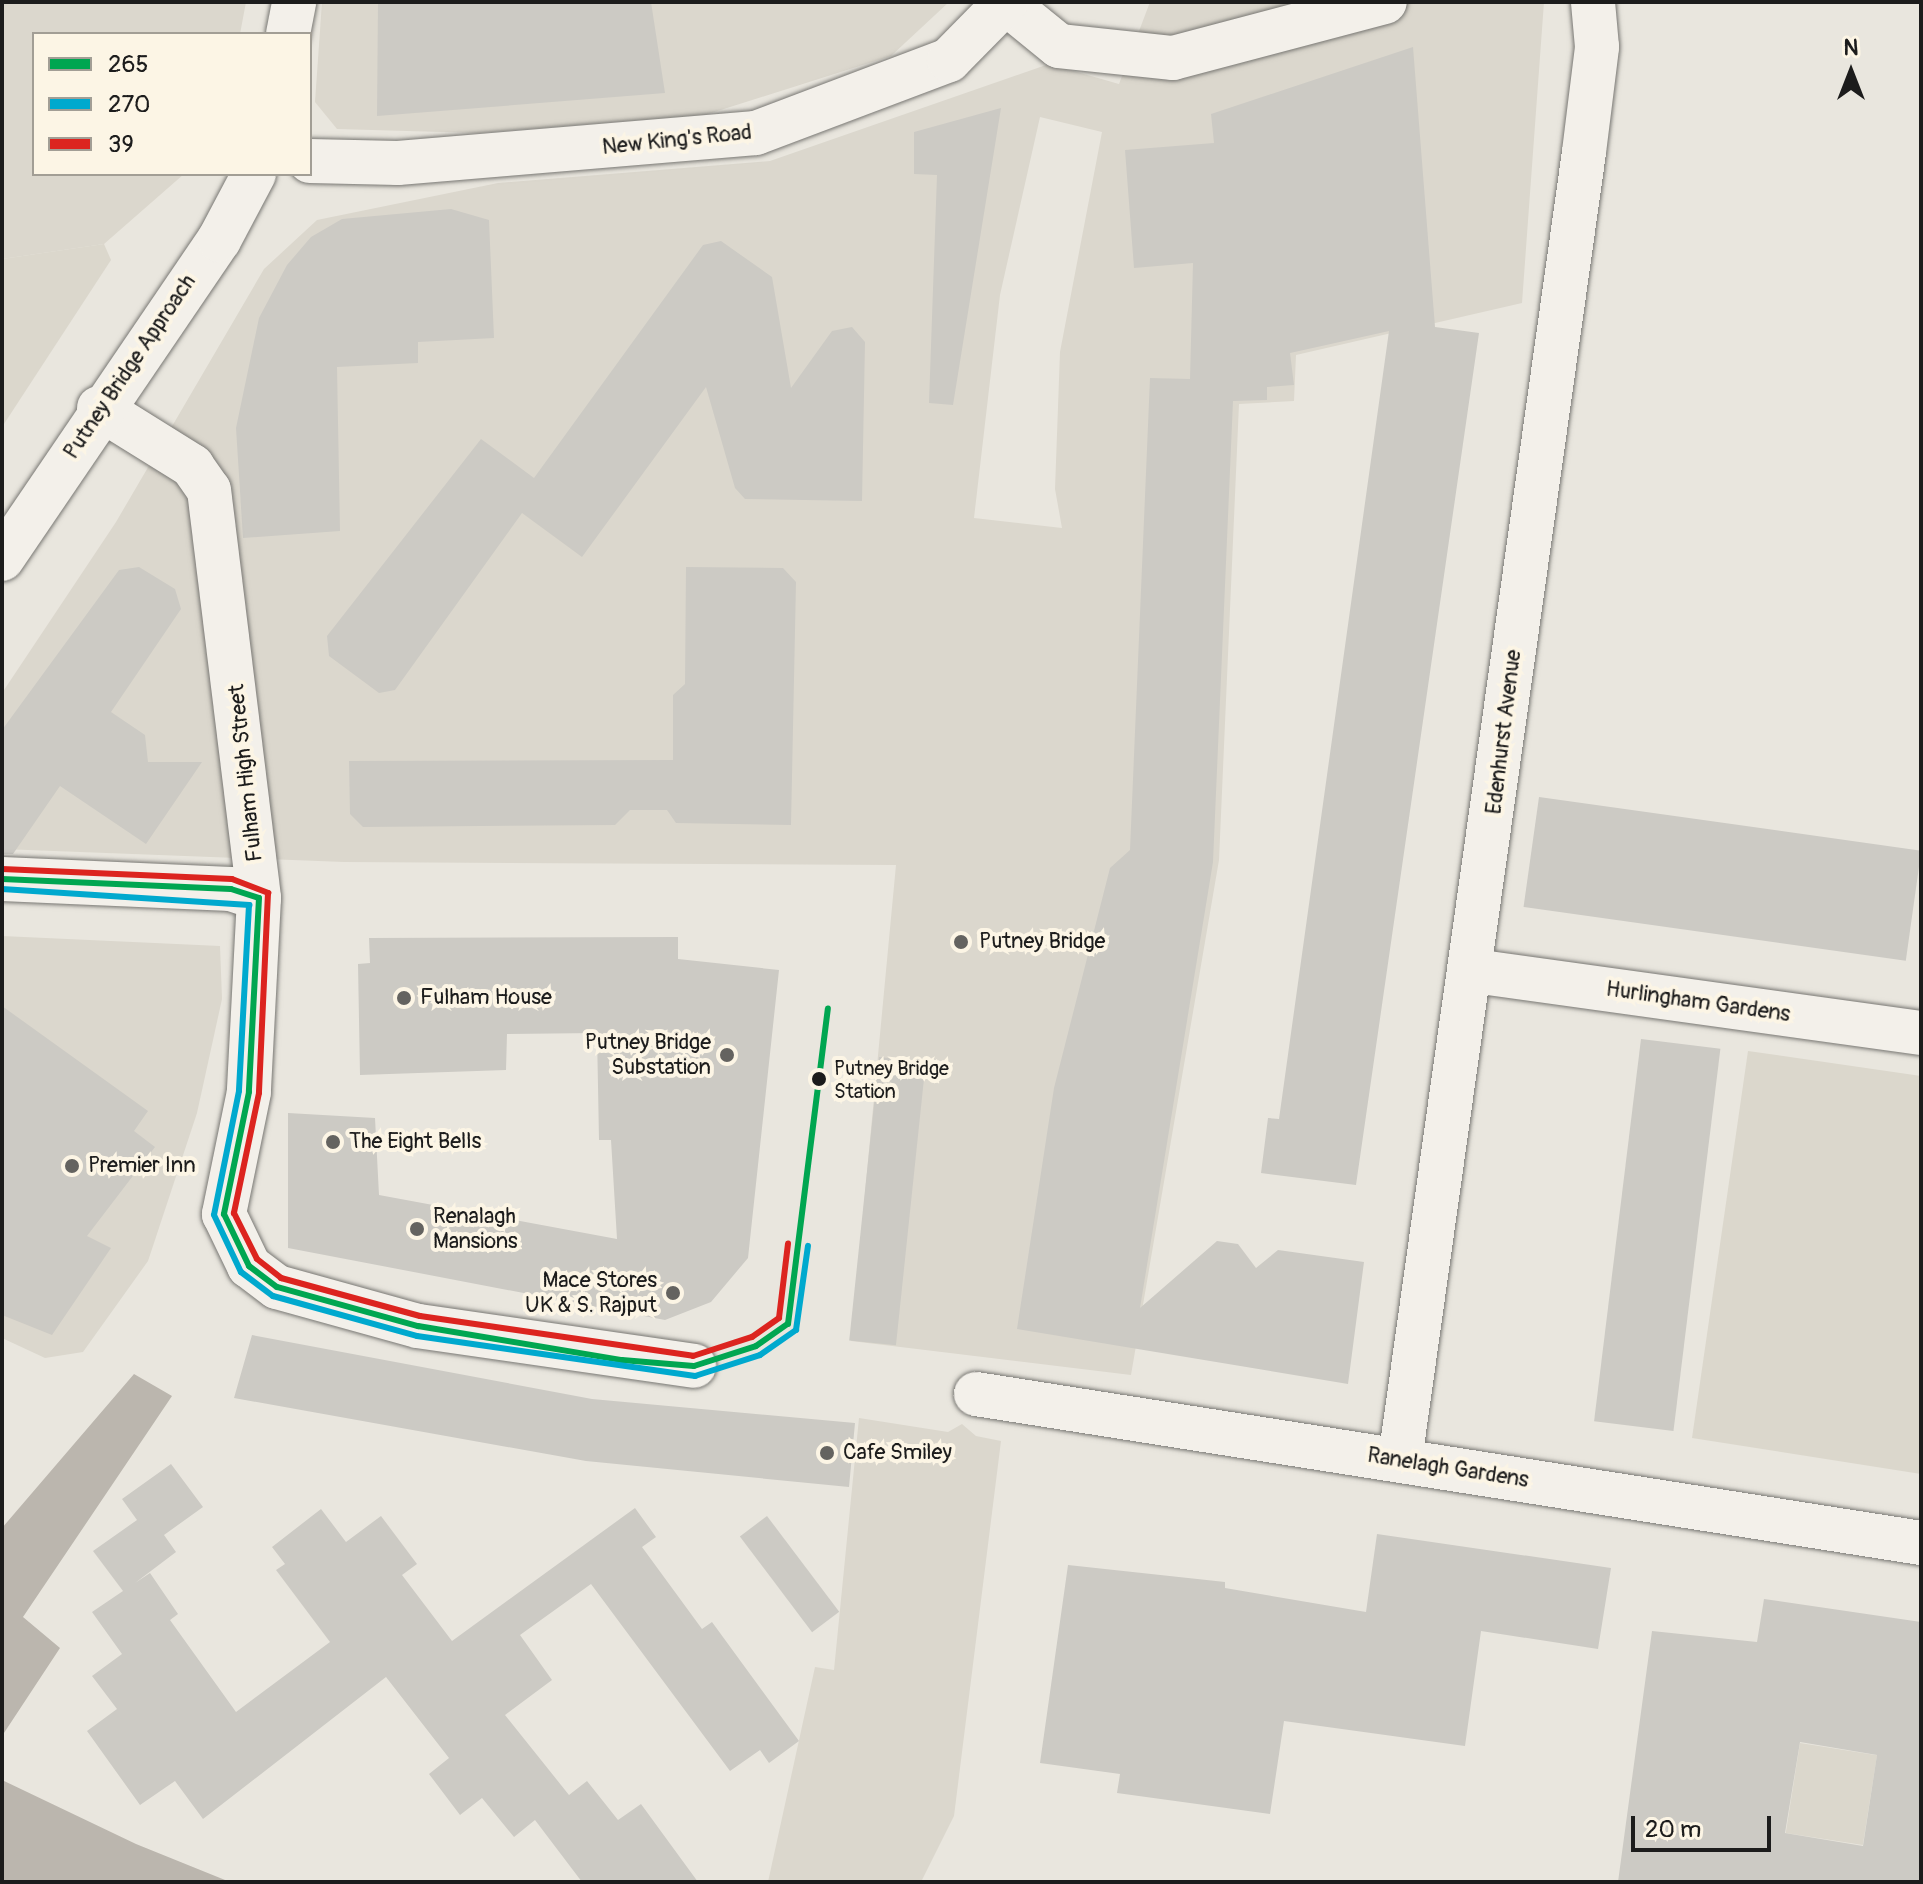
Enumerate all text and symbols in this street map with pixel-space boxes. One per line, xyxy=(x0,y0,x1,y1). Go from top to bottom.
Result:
legend xyxy=(32,32,312,176)
north arrow xyxy=(1811,32,1891,112)
text: N xyxy=(1844,34,1858,62)
text: 265 xyxy=(108,50,148,79)
text: 270 xyxy=(108,90,151,119)
street label: New King's Road xyxy=(601,119,753,161)
text: 39 xyxy=(108,130,134,159)
street label: Putney Bridge Approach xyxy=(58,270,202,464)
street label: Edenhurst Avenue xyxy=(1481,648,1527,816)
street label: Fulham High Street xyxy=(224,683,268,863)
place label: Putney Bridge xyxy=(979,929,1105,955)
marker: Putney Bridge xyxy=(950,931,972,953)
street label: Hurlingham Gardens xyxy=(1604,976,1792,1028)
place label: Fulham House xyxy=(420,985,552,1011)
marker: Fulham House xyxy=(395,989,413,1007)
place label: Putney Bridge Substation xyxy=(585,1029,711,1080)
marker: Putney Bridge Substation xyxy=(718,1046,736,1064)
place label: Putney Bridge Station xyxy=(834,1056,949,1103)
marker: Putney Bridge Station xyxy=(811,1071,827,1087)
place label: The Eight Bells xyxy=(349,1129,481,1155)
marker: The Eight Bells xyxy=(324,1133,342,1151)
place label: Premier Inn xyxy=(88,1153,196,1179)
marker: Premier Inn xyxy=(63,1157,81,1175)
place label: Renalagh Mansions xyxy=(433,1203,518,1254)
marker: Renalagh Mansions xyxy=(408,1220,426,1238)
place label: Mace Stores UK & S. Rajput xyxy=(525,1267,657,1318)
marker: Mace Stores UK & S. Rajput xyxy=(664,1284,682,1302)
place label: Cafe Smiley xyxy=(843,1440,952,1466)
street label: Ranelagh Gardens xyxy=(1365,1442,1531,1494)
marker: Cafe Smiley xyxy=(818,1444,836,1462)
scale bar xyxy=(1635,1800,1775,1850)
text: 20 m xyxy=(1645,1815,1701,1844)

